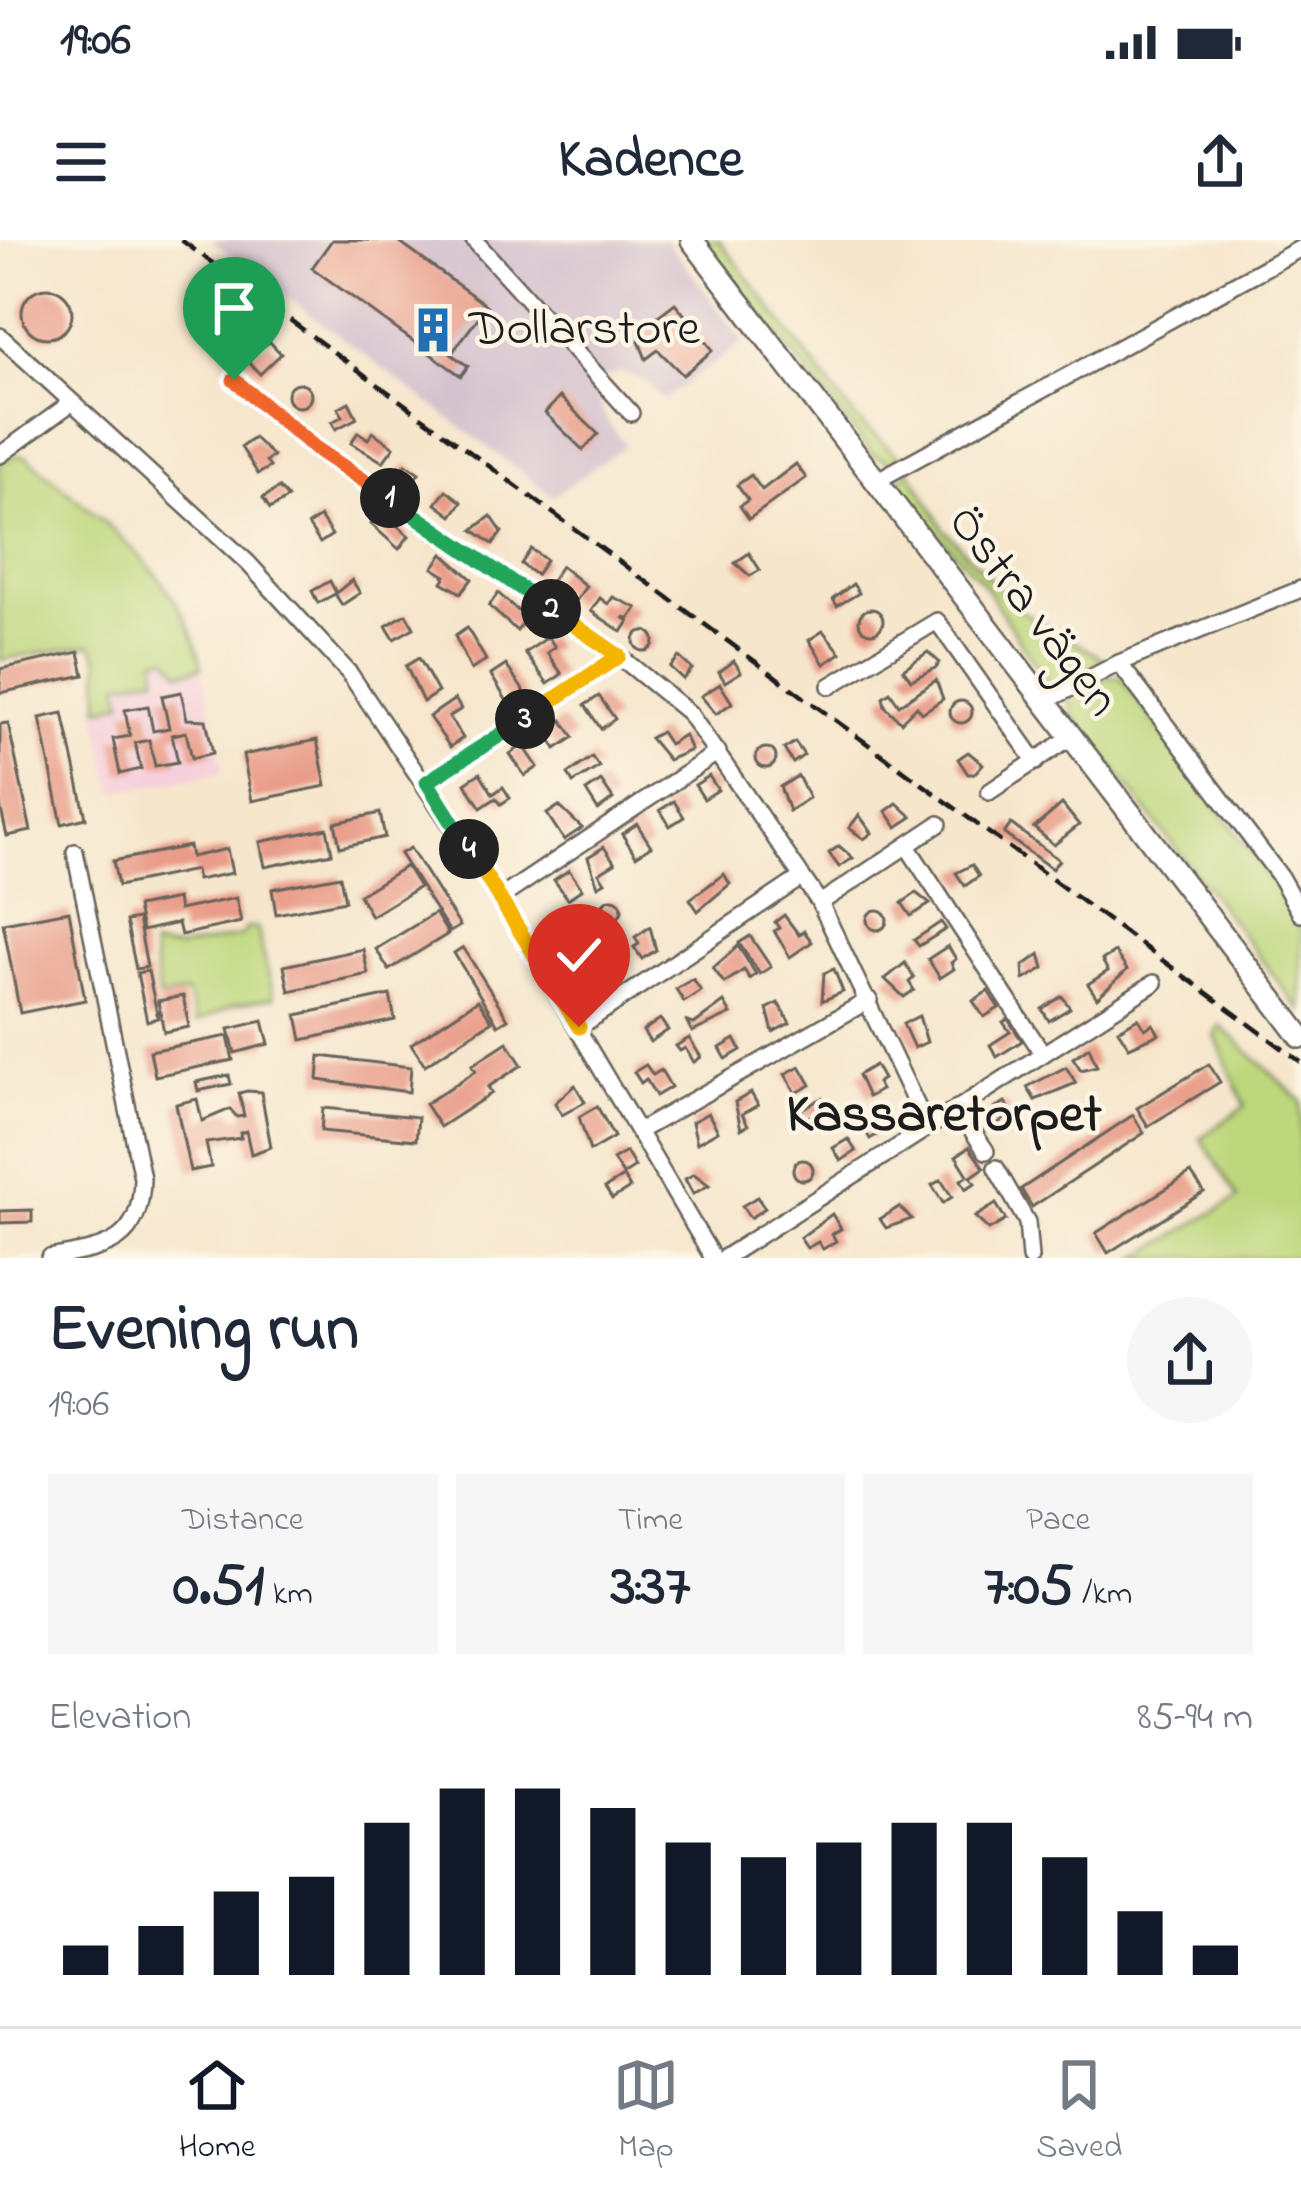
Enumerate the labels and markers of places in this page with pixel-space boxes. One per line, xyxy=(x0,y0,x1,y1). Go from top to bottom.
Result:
pin xyxy=(183,257,285,380)
place label: Dollarstore xyxy=(467,293,700,368)
building icon: Dollarstore xyxy=(408,305,458,355)
pin: 1 xyxy=(360,468,420,528)
pin: 2 xyxy=(521,579,581,639)
pin: 3 xyxy=(495,689,555,749)
pin: 4 xyxy=(439,819,499,879)
pin xyxy=(528,904,630,1027)

